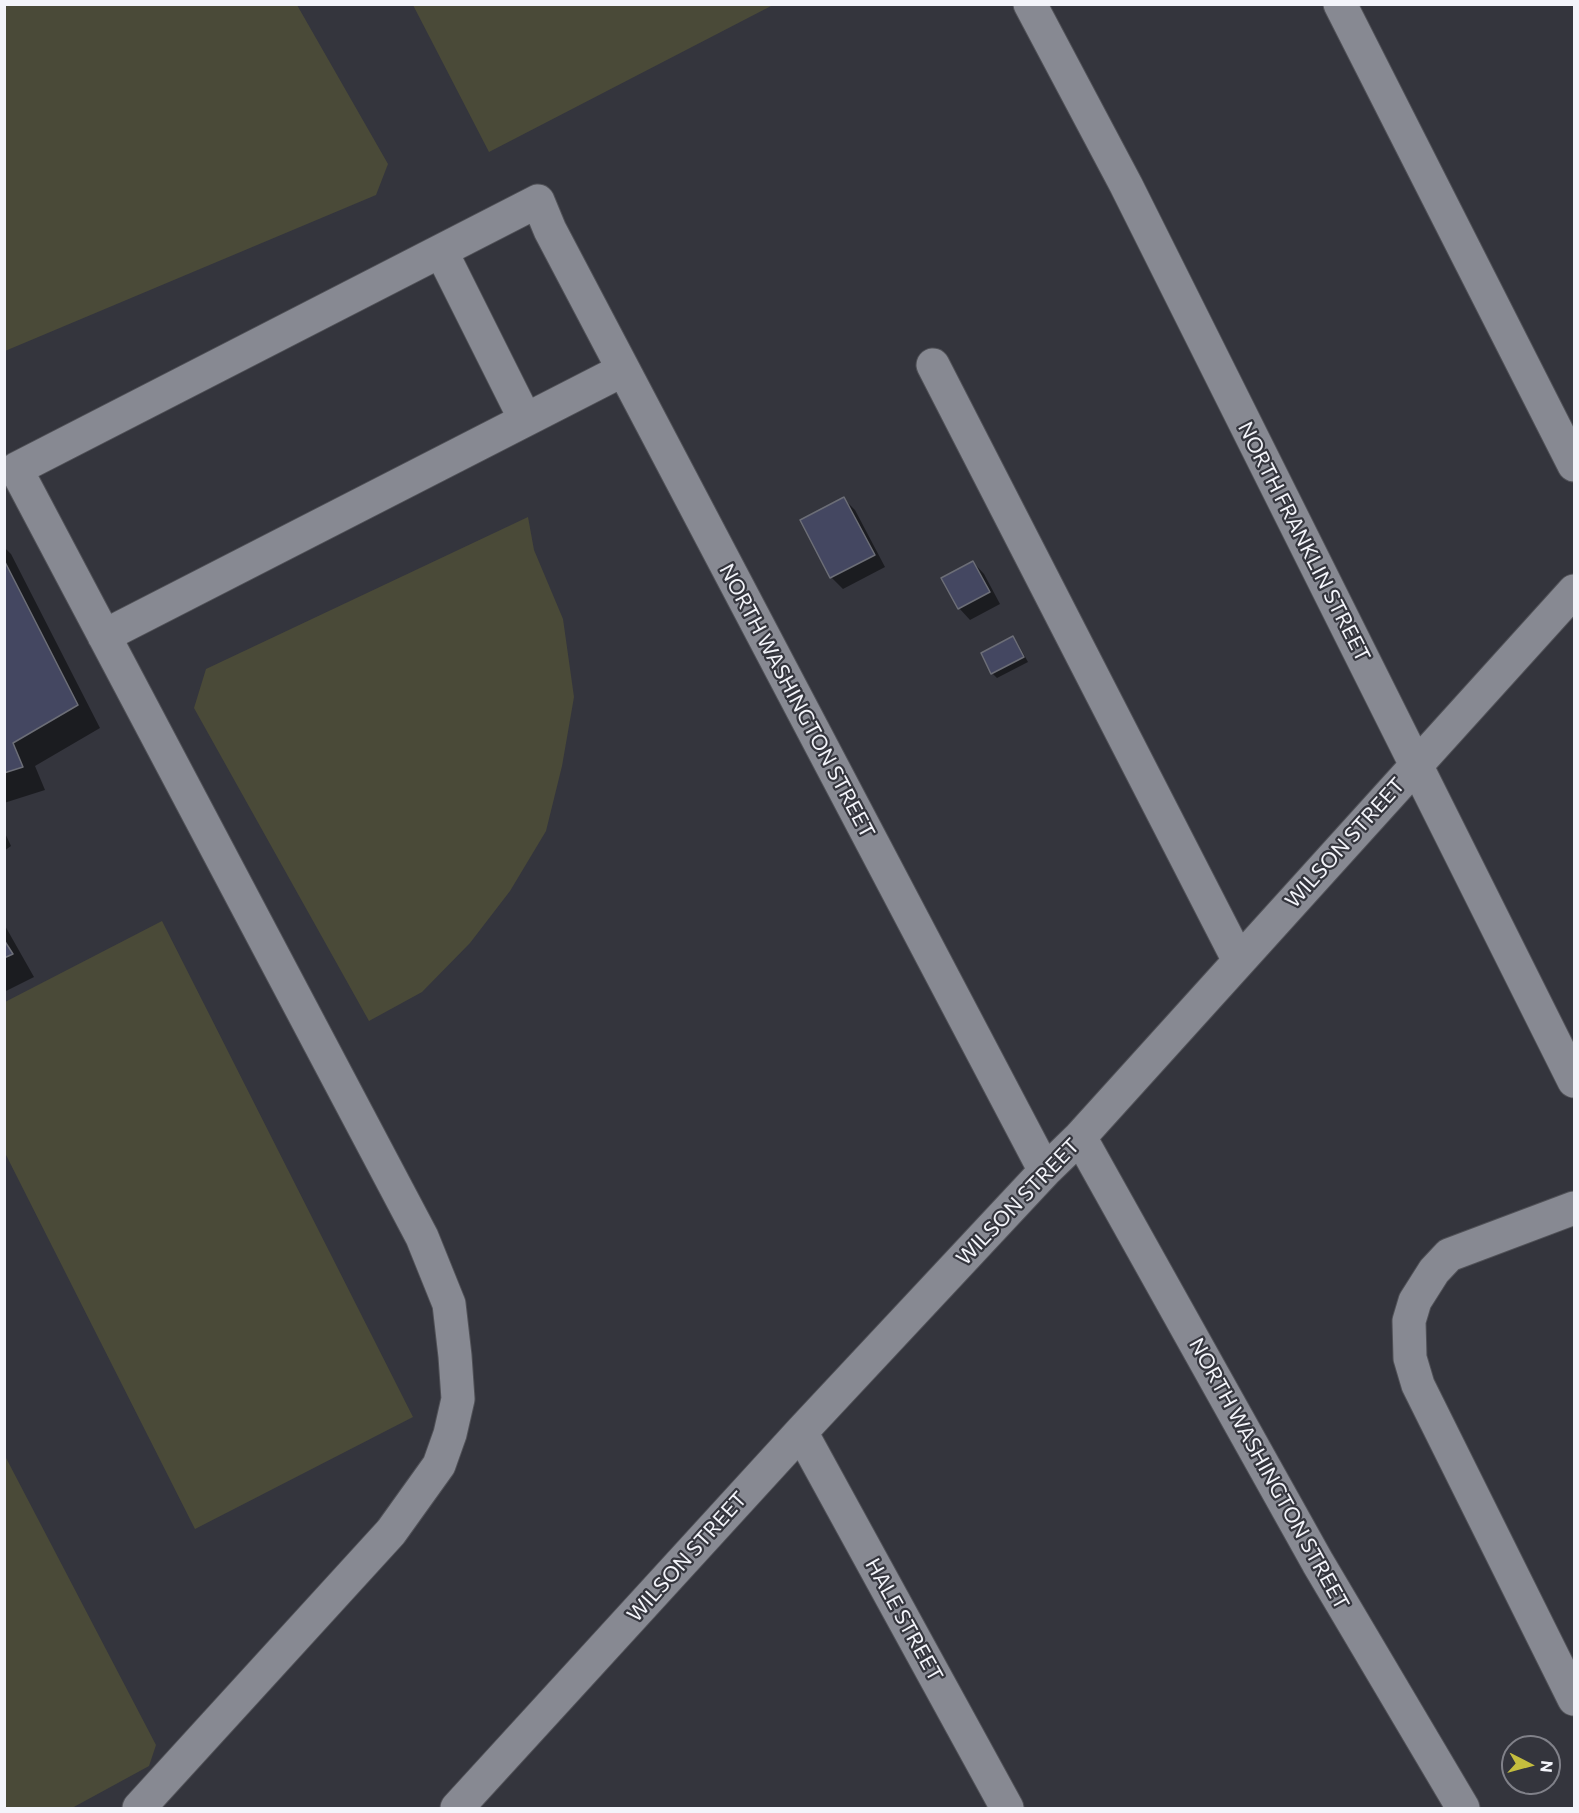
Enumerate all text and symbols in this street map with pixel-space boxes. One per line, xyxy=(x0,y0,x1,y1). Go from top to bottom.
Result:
street label: NORTH FRANKLIN STREET xyxy=(1232,418,1376,666)
street label: NORTH WASHINGTON STREET xyxy=(714,560,880,842)
street label: WILSON STREET xyxy=(1280,773,1410,913)
street label: WILSON STREET xyxy=(951,1133,1085,1271)
street label: NORTH WASHINGTON STREET xyxy=(1184,1334,1354,1614)
street label: WILSON STREET xyxy=(622,1487,752,1627)
street label: HALE STREET xyxy=(860,1554,948,1686)
north arrow xyxy=(1501,1735,1561,1795)
text: N xyxy=(1537,1760,1557,1774)

